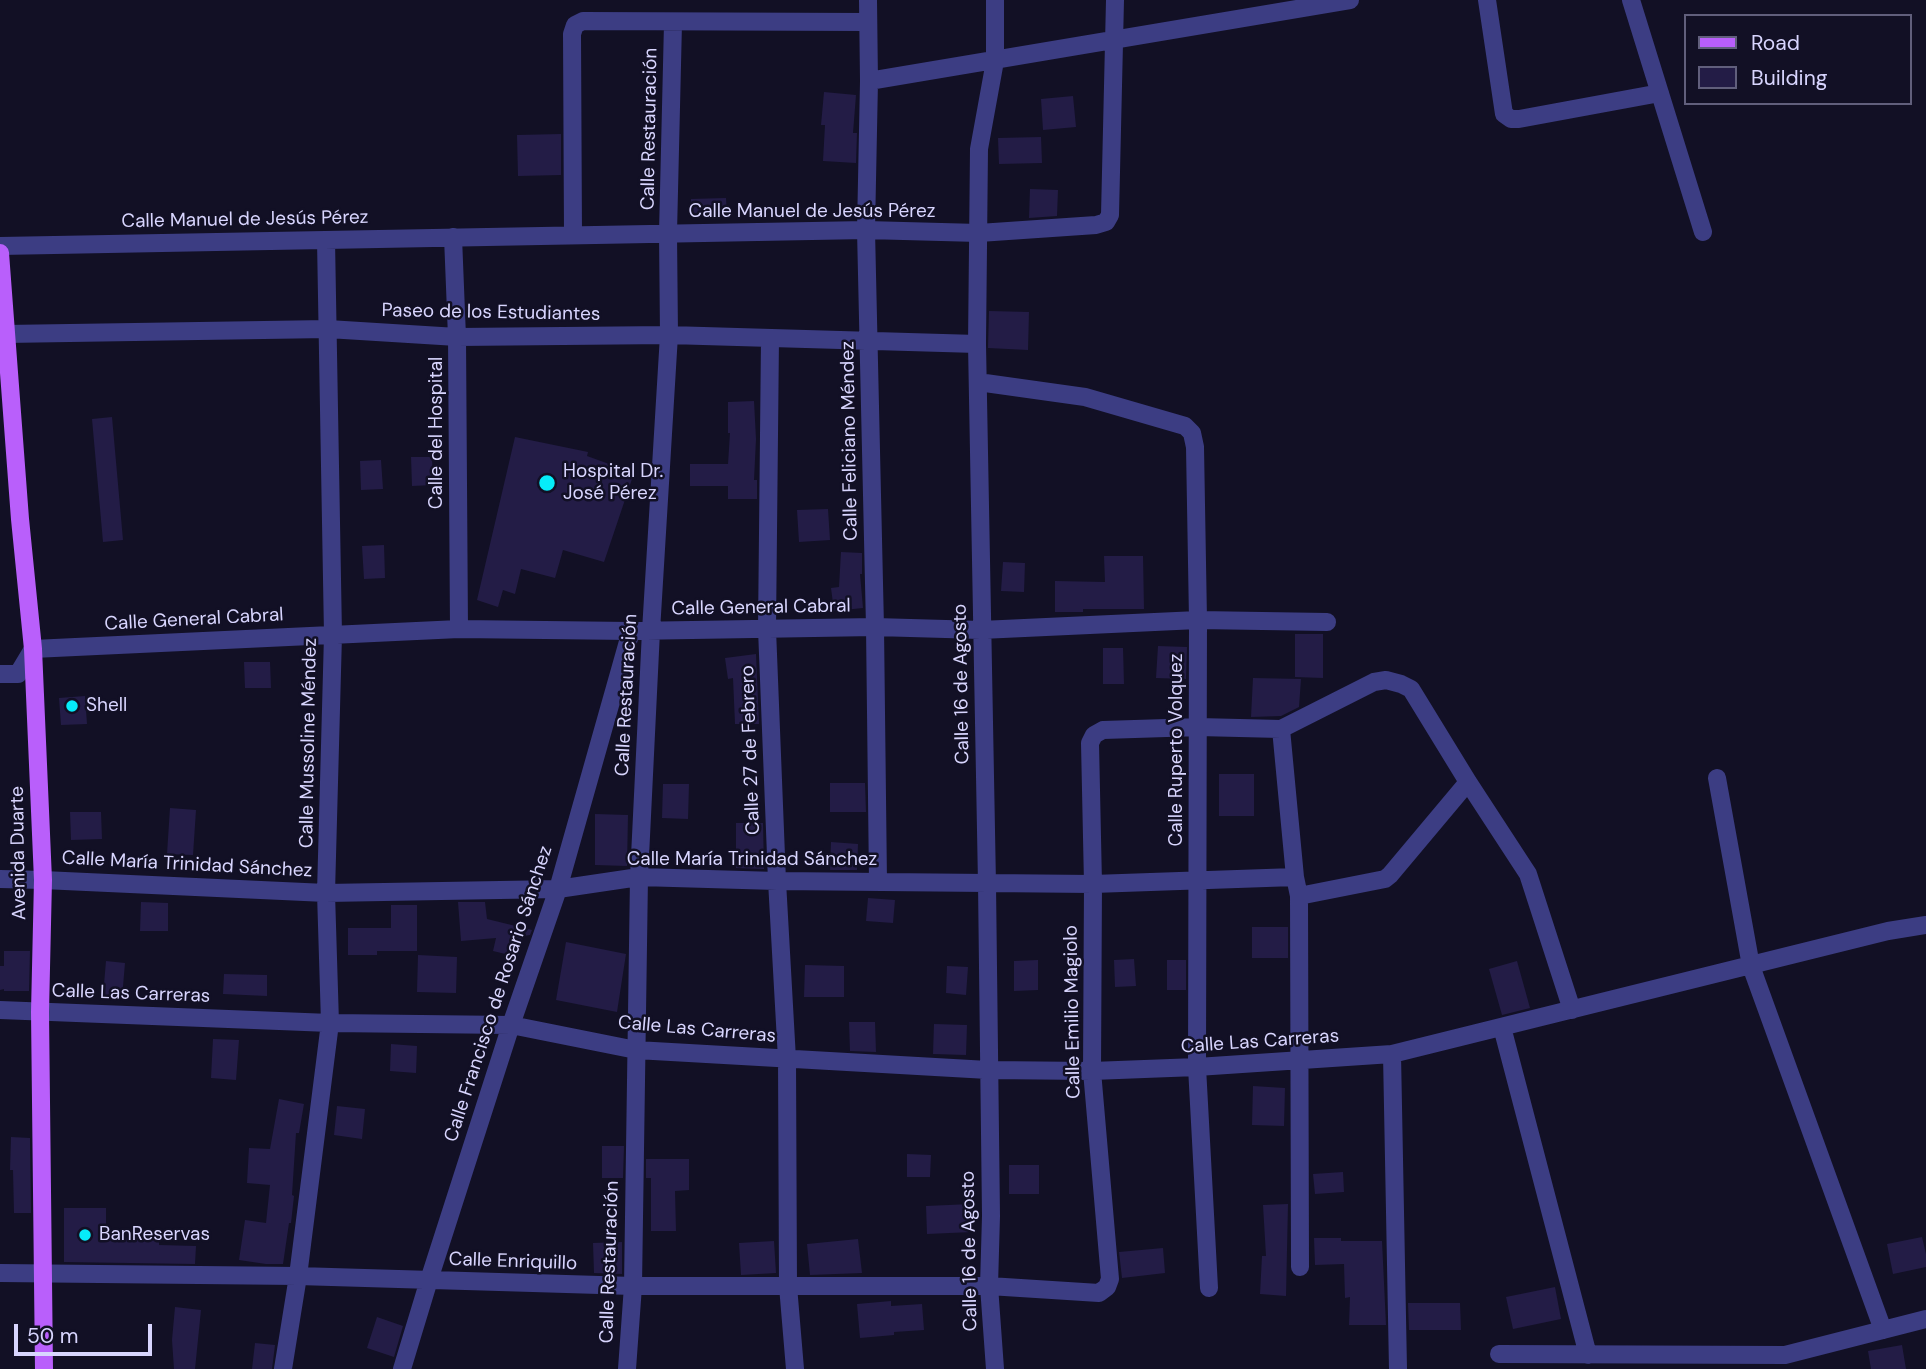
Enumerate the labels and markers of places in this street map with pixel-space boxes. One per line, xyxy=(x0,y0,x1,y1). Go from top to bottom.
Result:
place label: Hospital Dr. José Pérez xyxy=(563,461,663,505)
marker: Hospital Dr. José Pérez xyxy=(537,473,557,493)
place label: Shell xyxy=(86,695,127,717)
marker: Shell xyxy=(64,698,80,714)
place label: BanReservas xyxy=(99,1224,210,1246)
marker: BanReservas xyxy=(77,1227,93,1243)

